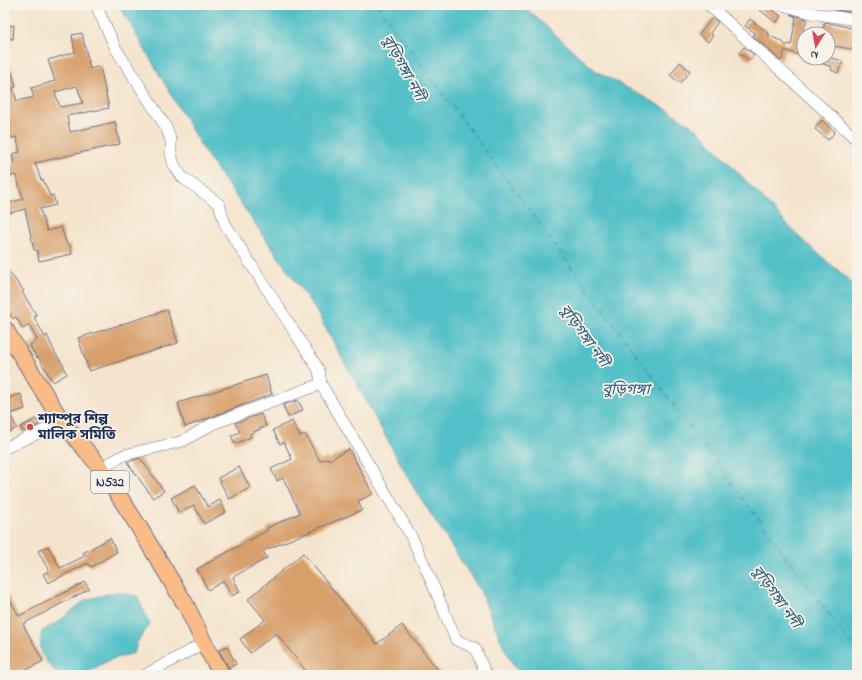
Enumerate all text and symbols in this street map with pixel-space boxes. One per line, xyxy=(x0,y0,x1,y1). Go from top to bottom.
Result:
north arrow xyxy=(796,26,836,66)
water label: বুড়িগঙ্গা নদী xyxy=(376,31,432,108)
text: N xyxy=(809,46,819,63)
water label: বুড়িগঙ্গা নদী xyxy=(554,300,616,374)
water label: বুড়িগঙ্গা xyxy=(602,379,653,401)
place label: শ্যাম্পুর শিল্প মালিক সমিতি xyxy=(37,409,116,446)
marker: শ্যাম্পুর শিল্প মালিক সমিতি xyxy=(25,422,35,432)
road number: N532 xyxy=(91,471,129,493)
water label: বুড়িগঙ্গা নদী xyxy=(746,561,808,635)

